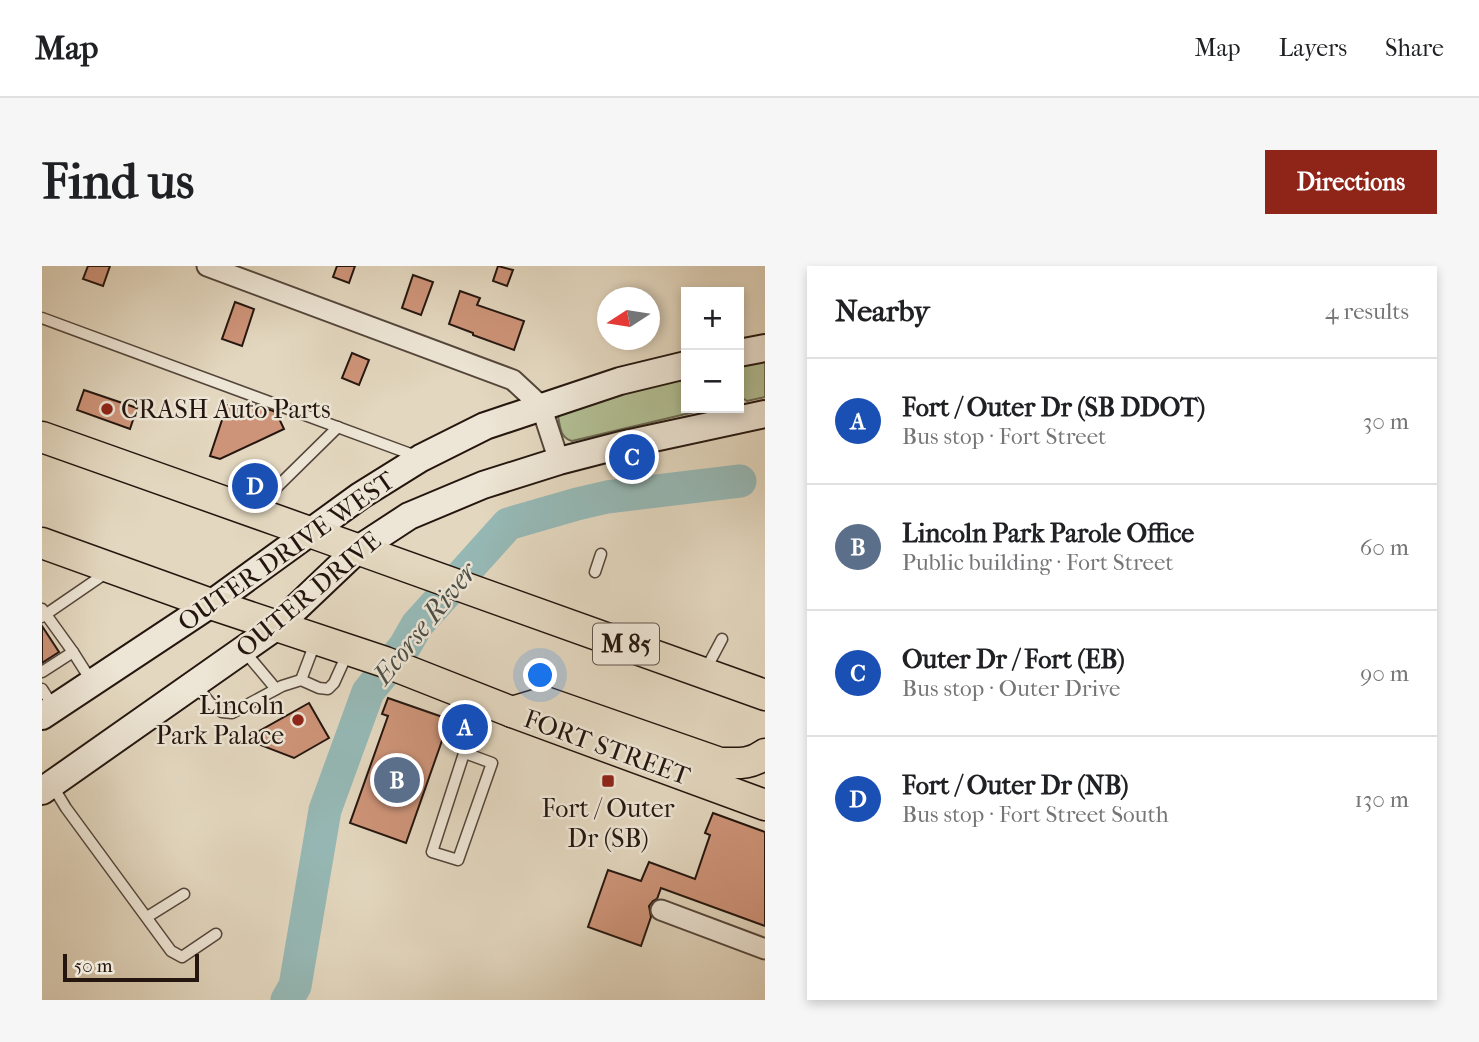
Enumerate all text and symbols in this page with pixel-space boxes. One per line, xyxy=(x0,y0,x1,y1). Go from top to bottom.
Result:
text: Map xyxy=(35,29,98,68)
text: Map xyxy=(1195,34,1241,62)
text: Layers xyxy=(1279,34,1347,62)
text: Share xyxy=(1385,34,1444,62)
button: Directions xyxy=(1265,150,1437,214)
text: Find us xyxy=(42,153,194,211)
north arrow xyxy=(597,287,660,350)
map controls xyxy=(681,287,744,413)
button: + xyxy=(681,287,744,350)
text: Nearby xyxy=(835,294,930,329)
text: 4 results xyxy=(1325,298,1409,325)
button: − xyxy=(681,350,744,413)
text: Fort / Outer Dr (SB DDOT) xyxy=(902,392,1205,423)
place label: CRASH Auto Parts xyxy=(121,394,331,425)
marker: CRASH Auto Parts xyxy=(99,401,115,417)
text: A xyxy=(851,408,865,435)
text: 30 m xyxy=(1363,408,1409,435)
text: Bus stop · Fort Street xyxy=(902,423,1106,450)
pin: C xyxy=(609,431,655,483)
pin: D xyxy=(232,460,278,512)
street label: OUTER DRIVE WEST xyxy=(172,464,400,638)
text: Lincoln Park Parole Office xyxy=(902,518,1194,549)
street label: OUTER DRIVE xyxy=(229,524,387,664)
text: B xyxy=(851,534,865,561)
text: 60 m xyxy=(1360,534,1409,561)
text: Public building · Fort Street xyxy=(902,549,1174,576)
water label: Ecorse River xyxy=(364,554,485,692)
road number: M 85 xyxy=(593,624,659,664)
text: Outer Dr / Fort (EB) xyxy=(902,644,1125,675)
your location xyxy=(523,658,557,692)
text: C xyxy=(850,660,866,687)
text: 90 m xyxy=(1360,660,1409,687)
text: Bus stop · Outer Drive xyxy=(902,675,1120,702)
place label: Lincoln Park Palace xyxy=(156,690,284,751)
pin: A xyxy=(442,701,488,753)
street label: FORT STREET xyxy=(520,703,695,792)
marker: Lincoln Park Palace xyxy=(290,712,306,728)
pin: B xyxy=(374,754,420,806)
text: Fort / Outer Dr (NB) xyxy=(902,770,1129,801)
marker: Fort / Outer Dr (SB) xyxy=(600,773,616,789)
text: D xyxy=(849,786,867,813)
text: 130 m xyxy=(1355,786,1409,813)
place label: Fort / Outer Dr (SB) xyxy=(541,793,675,854)
text: Bus stop · Fort Street South xyxy=(902,801,1169,828)
scale bar xyxy=(63,951,200,983)
text: 50 m xyxy=(74,955,113,977)

